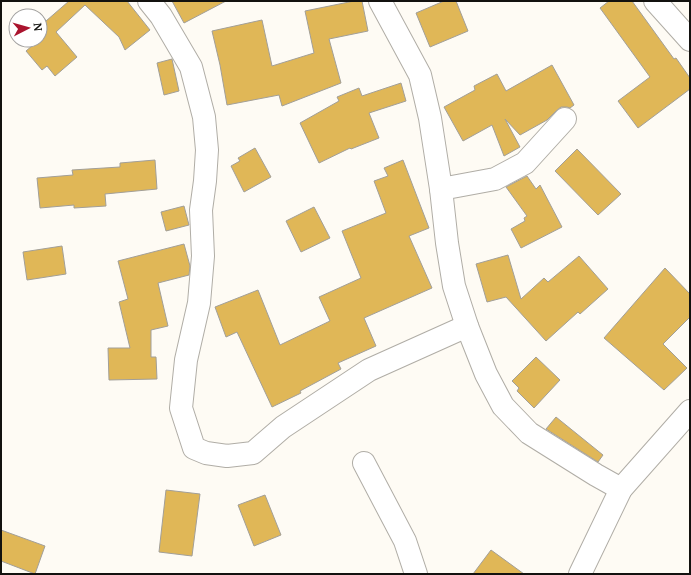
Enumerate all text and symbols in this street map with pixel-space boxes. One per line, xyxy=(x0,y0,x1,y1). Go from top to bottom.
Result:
north arrow xyxy=(8,8,48,48)
text: N xyxy=(31,22,45,32)

